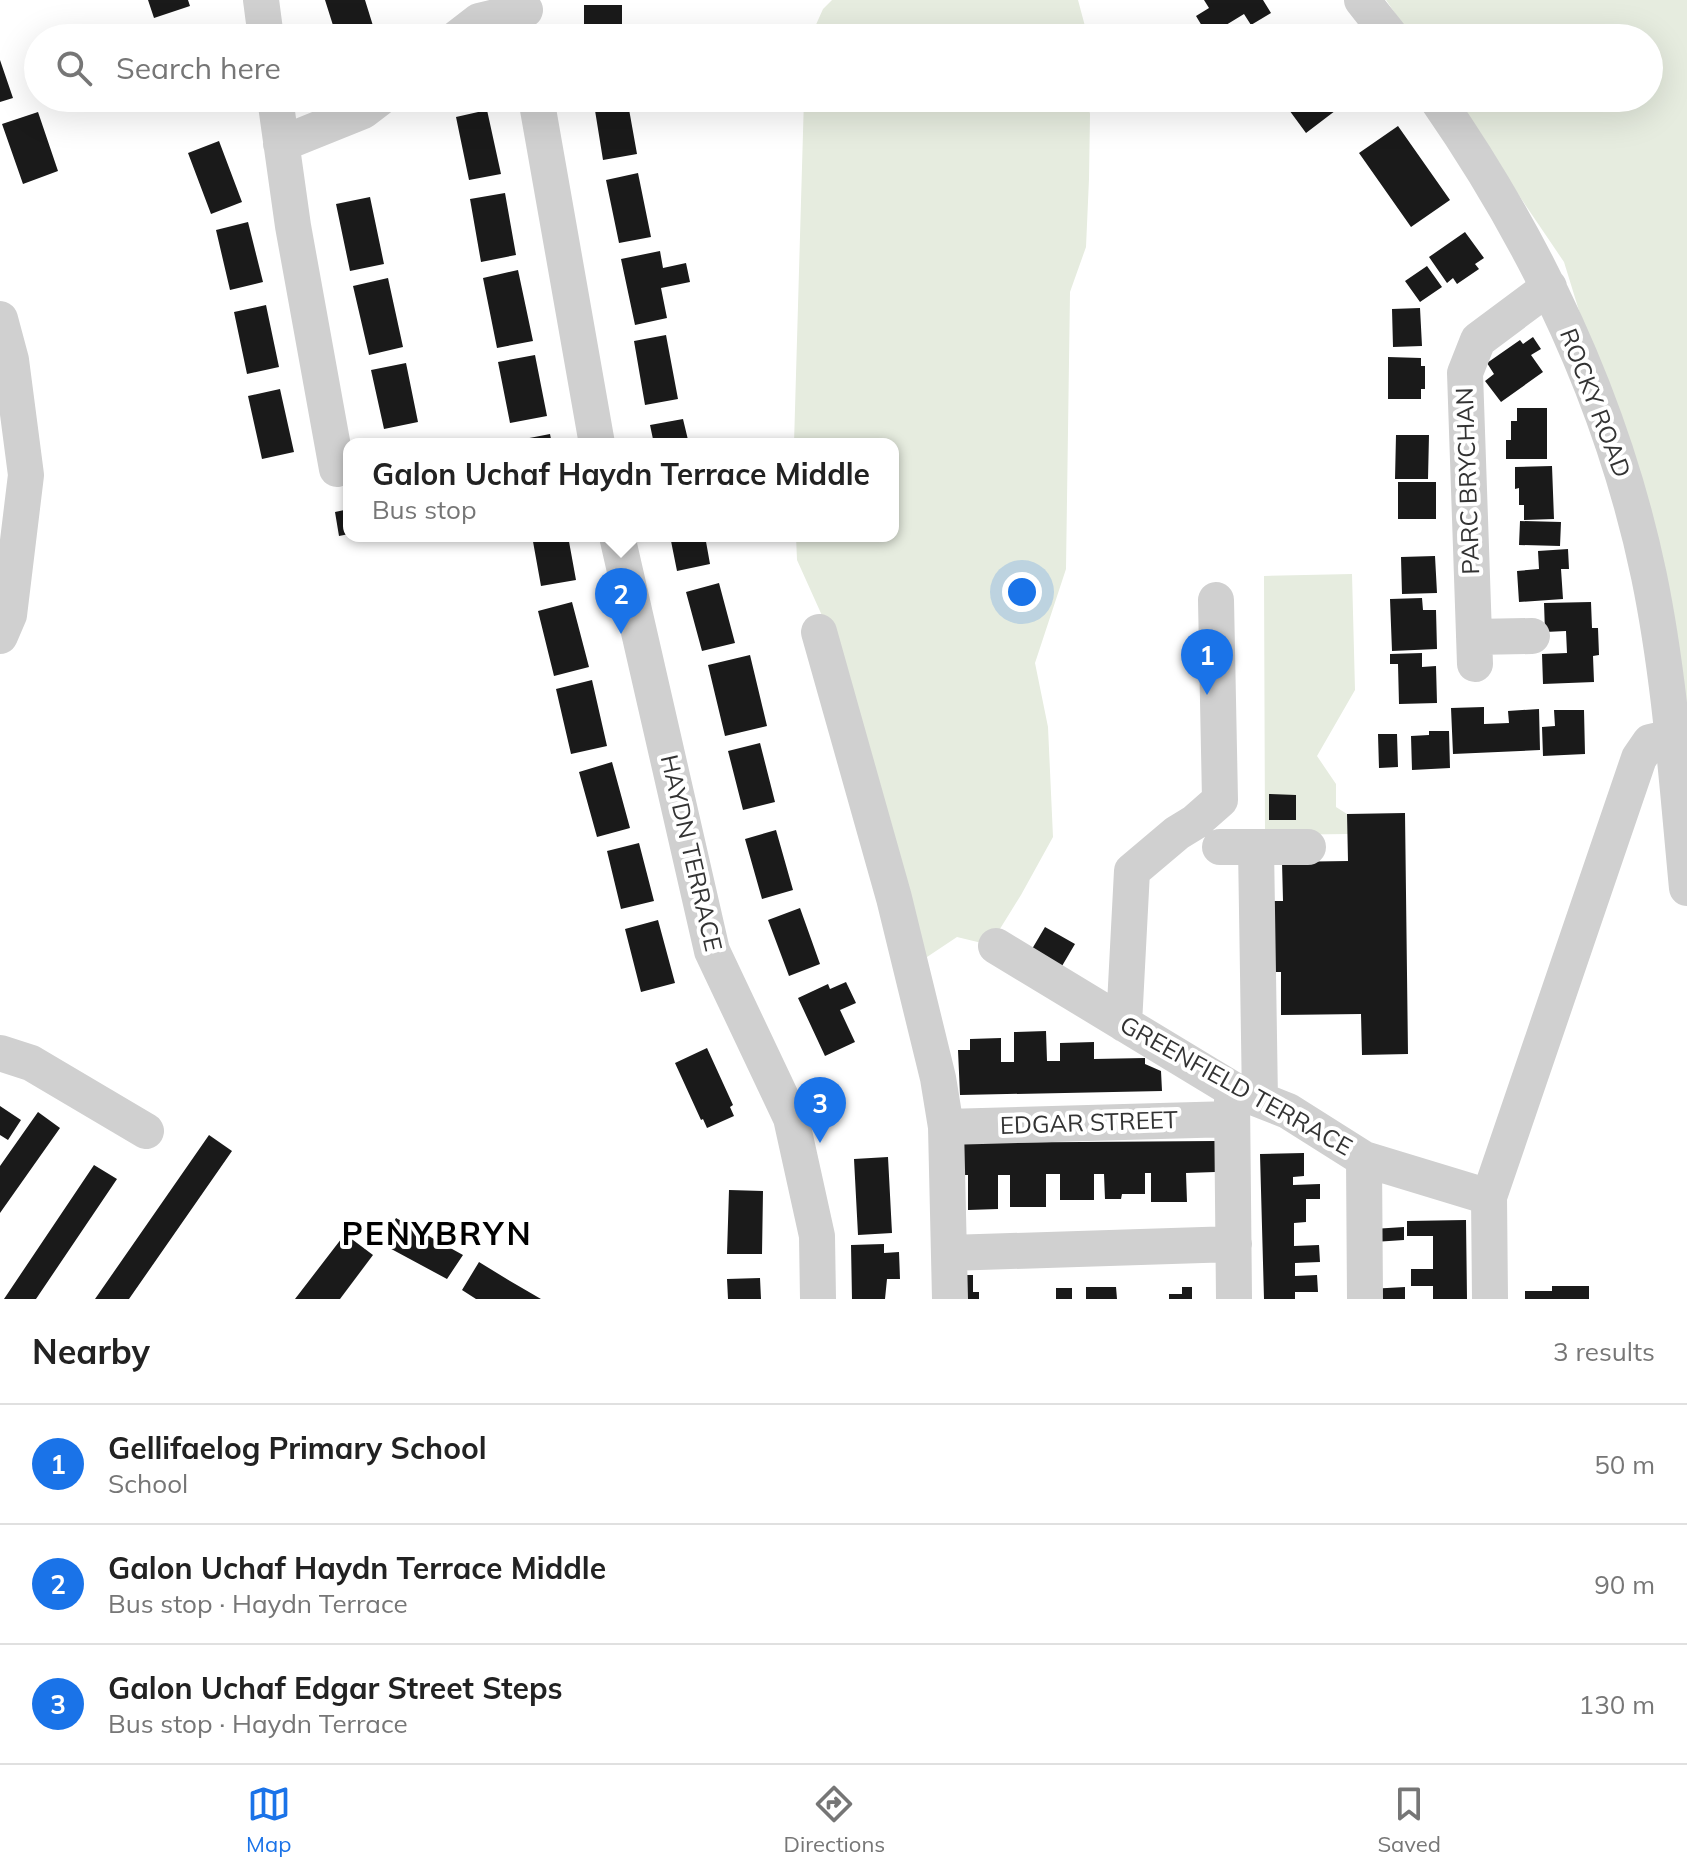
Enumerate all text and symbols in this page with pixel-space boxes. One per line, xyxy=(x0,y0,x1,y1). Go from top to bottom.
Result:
search box xyxy=(24,24,1663,112)
icon: search xyxy=(52,46,96,90)
text: Search here xyxy=(116,49,281,87)
street label: ROCKY ROAD xyxy=(1554,324,1638,481)
street label: PARC BRYCHAN xyxy=(1449,387,1485,575)
popup xyxy=(343,438,899,542)
text: Galon Uchaf Haydn Terrace Middle xyxy=(372,455,870,493)
text: Bus stop xyxy=(372,493,476,526)
pin: 2 xyxy=(595,568,647,634)
your location xyxy=(1002,572,1042,612)
pin: 1 xyxy=(1181,629,1233,695)
street label: HAYDN TERRACE xyxy=(655,752,729,954)
street label: GREENFIELD TERRACE xyxy=(1115,1009,1358,1161)
pin: 3 xyxy=(794,1077,846,1143)
street label: EDGAR STREET xyxy=(999,1104,1179,1140)
district label: PENYBRYN xyxy=(341,1213,533,1253)
text: Nearby xyxy=(32,1330,150,1373)
text: 3 results xyxy=(1553,1335,1655,1368)
text: Gellifaelog Primary School xyxy=(108,1429,487,1467)
text: 1 xyxy=(50,1448,66,1481)
text: 50 m xyxy=(1594,1448,1655,1481)
text: School xyxy=(108,1467,188,1500)
text: Galon Uchaf Haydn Terrace Middle xyxy=(108,1549,606,1587)
text: 2 xyxy=(50,1568,66,1601)
text: 90 m xyxy=(1594,1568,1655,1601)
text: Bus stop · Haydn Terrace xyxy=(108,1587,408,1620)
text: Galon Uchaf Edgar Street Steps xyxy=(108,1669,563,1707)
text: 3 xyxy=(50,1688,66,1721)
text: 130 m xyxy=(1579,1688,1655,1721)
text: Bus stop · Haydn Terrace xyxy=(108,1707,408,1740)
tab: Map xyxy=(246,1782,291,1858)
tab: Directions xyxy=(784,1782,885,1858)
tab: Saved xyxy=(1377,1782,1441,1858)

